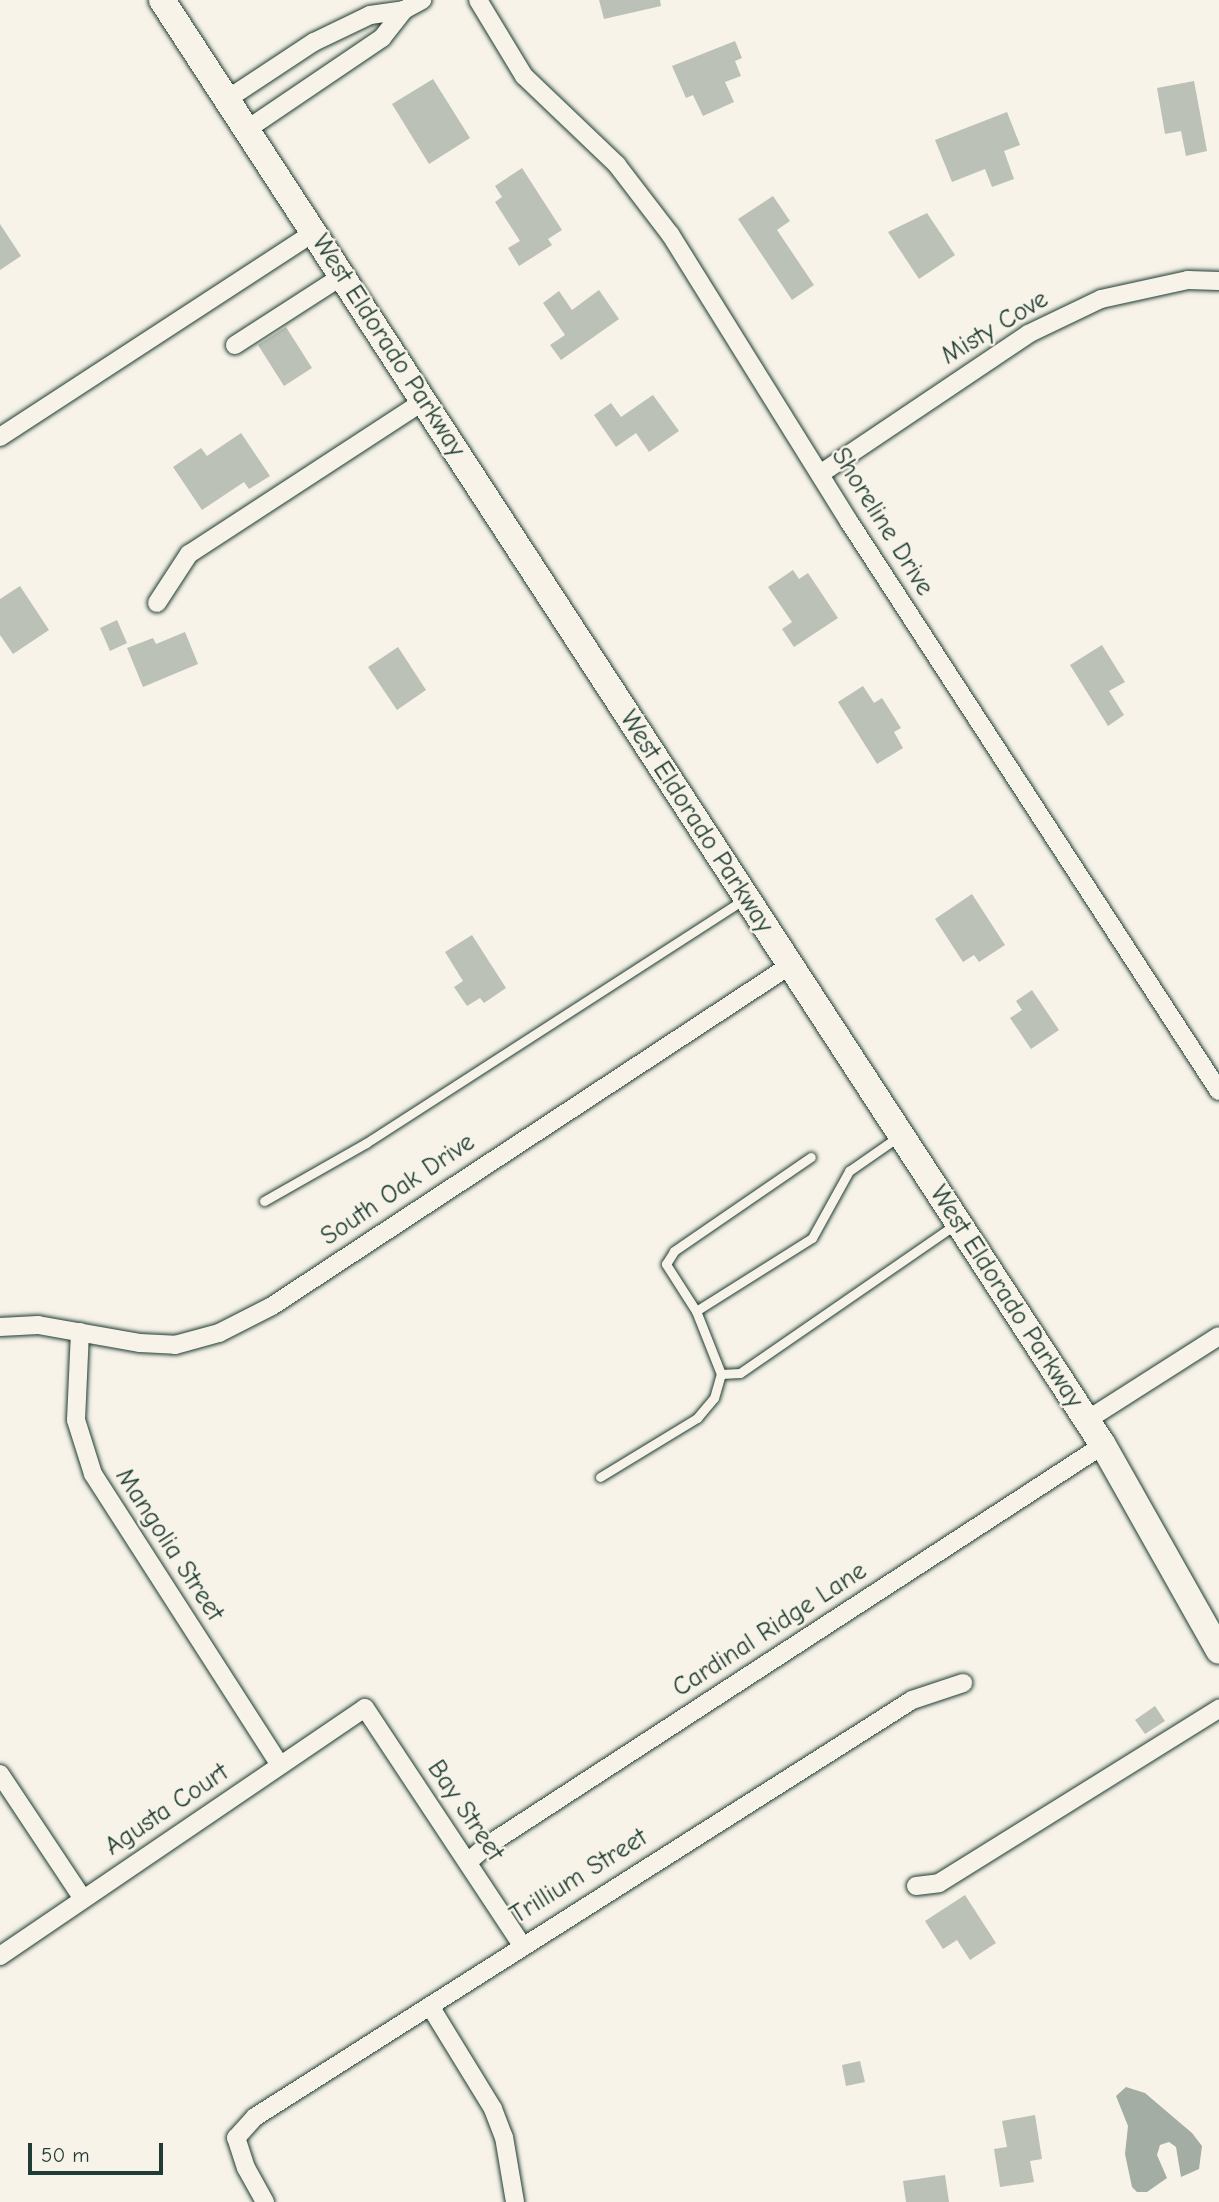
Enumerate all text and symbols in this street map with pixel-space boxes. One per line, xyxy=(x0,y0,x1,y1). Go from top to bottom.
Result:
street label: West Eldorado Parkway xyxy=(304,229,472,463)
street label: Misty Cove xyxy=(936,284,1054,372)
street label: Shoreline Drive xyxy=(824,442,940,602)
street label: West Eldorado Parkway xyxy=(612,705,780,939)
street label: South Oak Drive xyxy=(315,1127,481,1253)
street label: West Eldorado Parkway xyxy=(922,1180,1090,1414)
street label: Mangolia Street xyxy=(108,1463,230,1627)
street label: Cardinal Ridge Lane xyxy=(667,1556,873,1704)
street label: Bay Street xyxy=(420,1755,510,1867)
street label: Agusta Court xyxy=(99,1757,235,1863)
street label: Trillium Street xyxy=(505,1823,653,1931)
scale bar xyxy=(32,2128,166,2172)
text: 50 m xyxy=(41,2143,90,2167)

